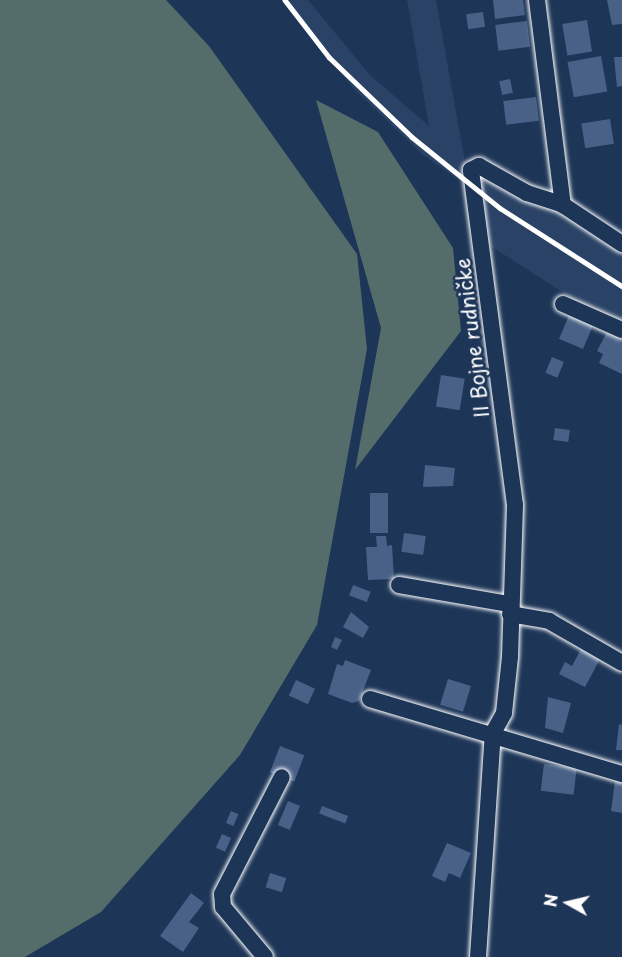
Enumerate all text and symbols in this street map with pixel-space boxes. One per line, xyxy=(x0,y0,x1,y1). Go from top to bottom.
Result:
street label: II Bojne rudničke xyxy=(450,256,494,420)
north arrow xyxy=(538,873,598,933)
text: N xyxy=(537,893,563,908)

